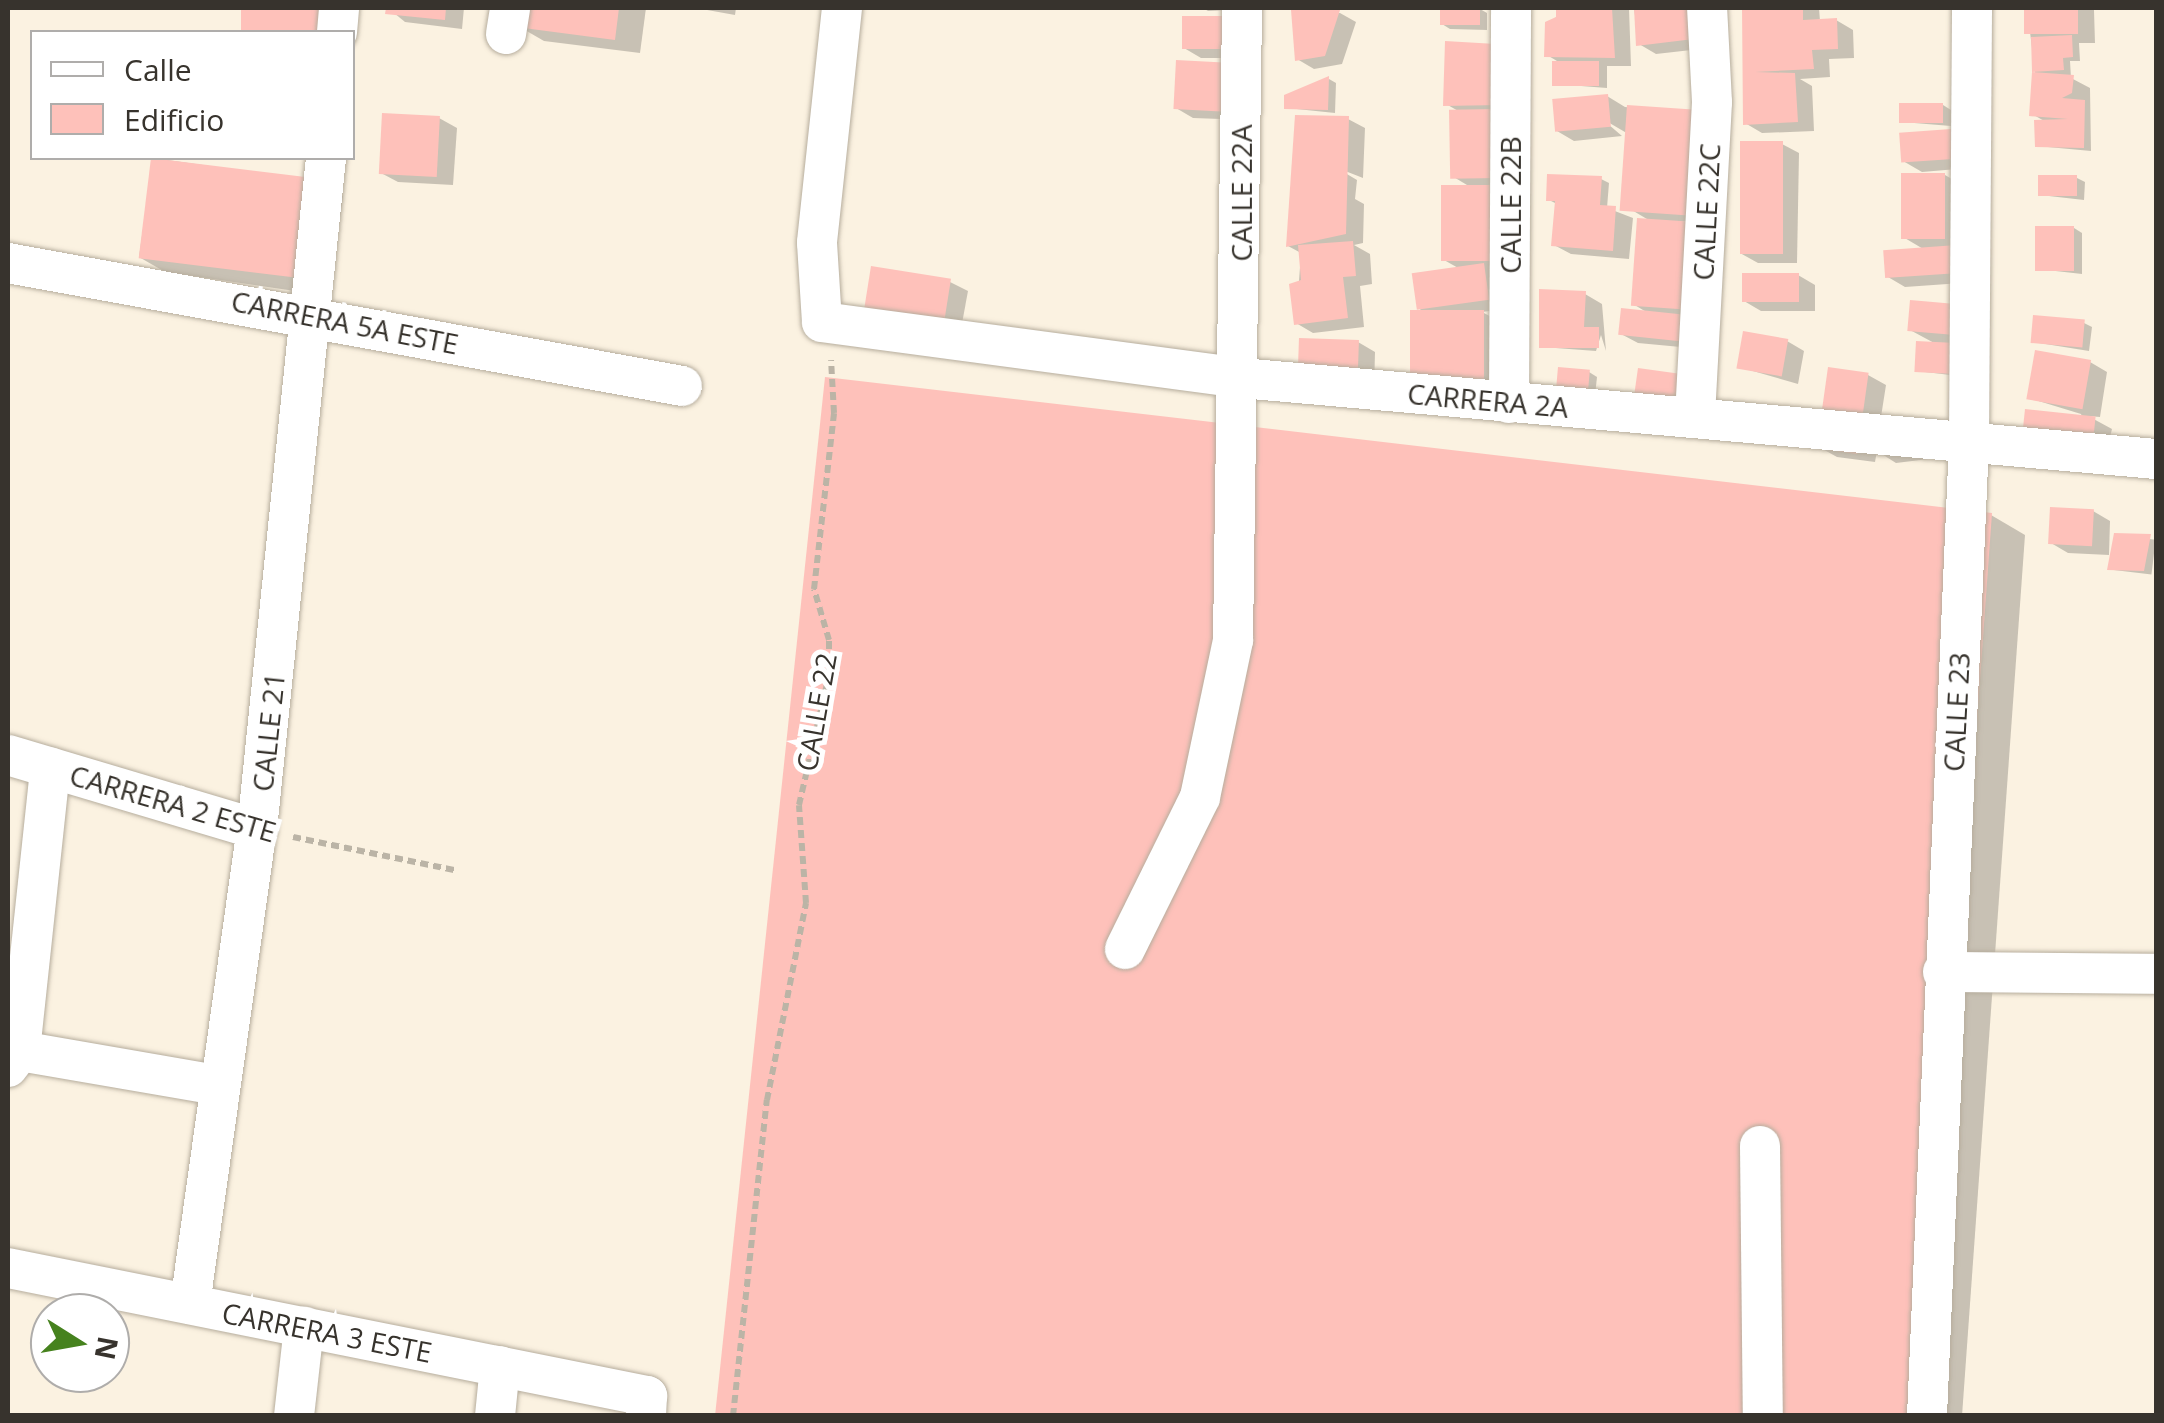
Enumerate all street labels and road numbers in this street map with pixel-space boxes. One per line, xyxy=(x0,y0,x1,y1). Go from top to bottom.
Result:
street label: CALLE 22A xyxy=(1224,124,1258,262)
street label: CALLE 22B xyxy=(1493,136,1527,274)
street label: CALLE 22C xyxy=(1686,143,1726,281)
street label: CARRERA 5A ESTE xyxy=(229,284,461,360)
street label: CARRERA 2A xyxy=(1406,376,1570,424)
street label: CALLE 22 xyxy=(789,650,843,774)
street label: CALLE 23 xyxy=(1936,651,1976,773)
street label: CALLE 21 xyxy=(245,671,291,793)
street label: CARRERA 2 ESTE xyxy=(66,758,280,848)
street label: CARRERA 3 ESTE xyxy=(219,1295,435,1369)

